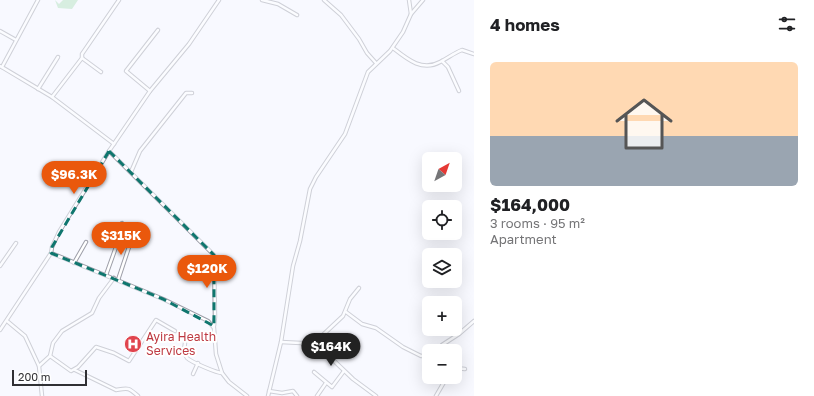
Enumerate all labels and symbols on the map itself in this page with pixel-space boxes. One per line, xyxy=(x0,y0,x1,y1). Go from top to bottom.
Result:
north arrow xyxy=(422,152,462,192)
pin: $96.3K xyxy=(41,161,107,195)
pin: $315K xyxy=(93,222,149,256)
pin: $120K xyxy=(179,255,235,289)
place label: Ayira Health Services xyxy=(146,329,216,358)
pin: $164K xyxy=(303,333,359,367)
hospital icon: Ayira Health Services xyxy=(123,334,143,354)
scale bar xyxy=(12,368,87,387)

